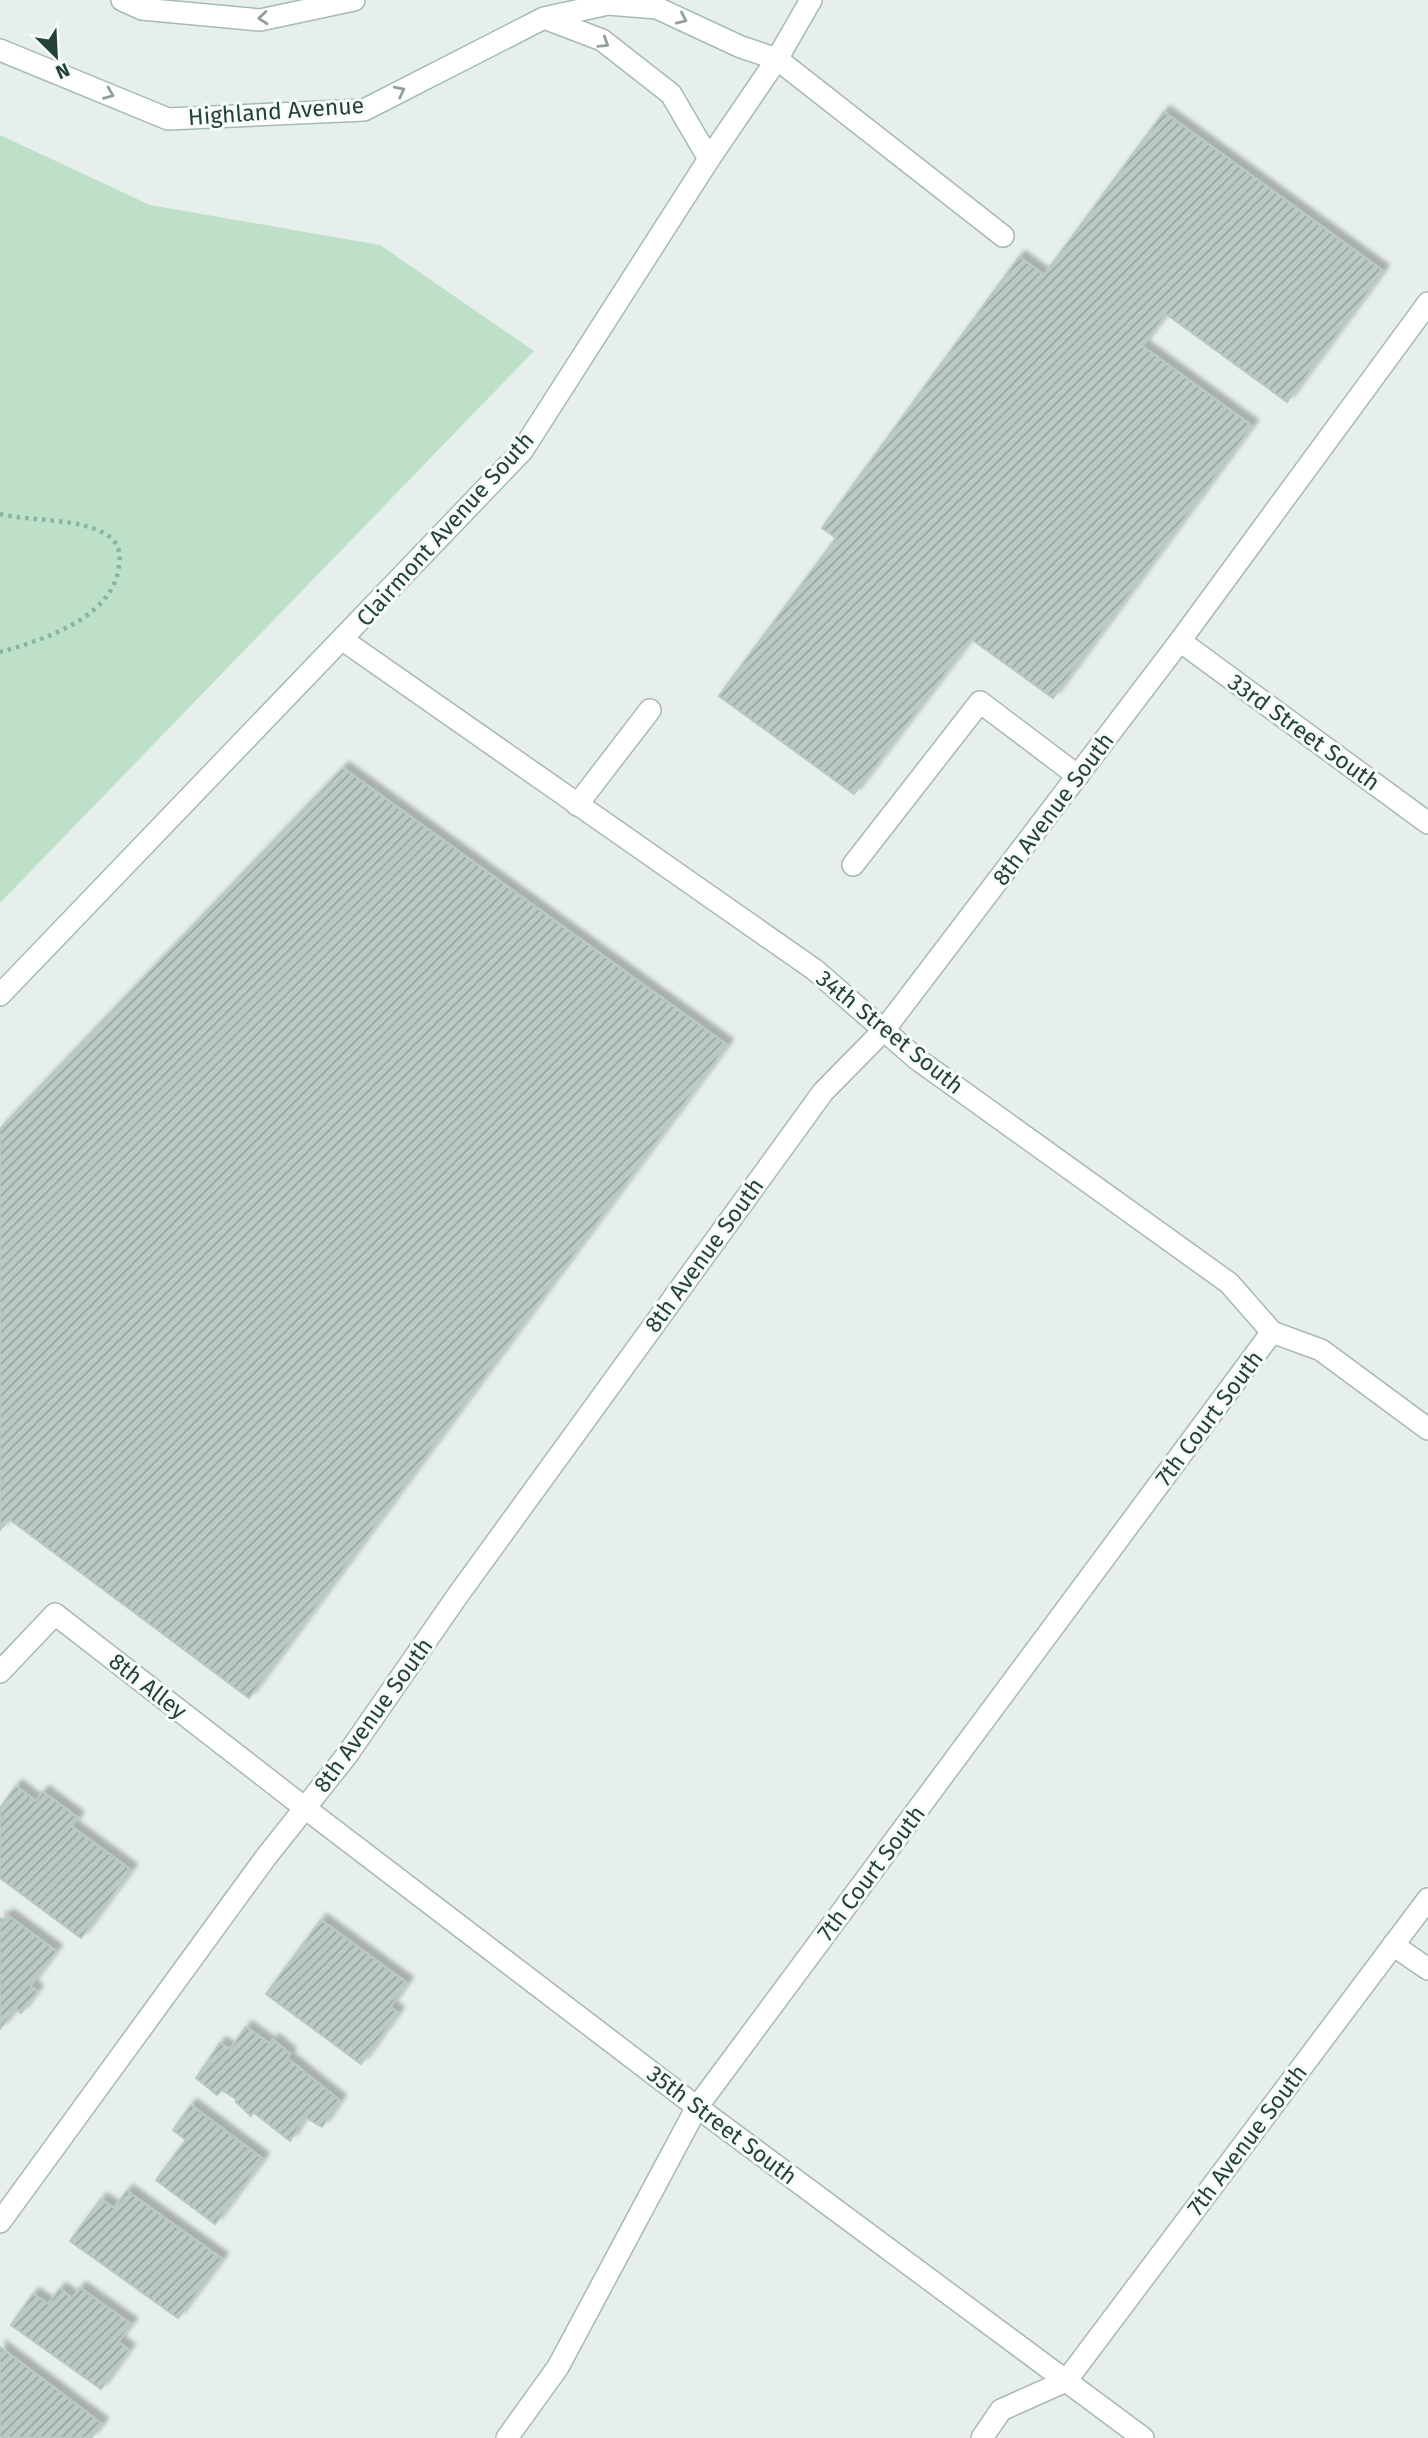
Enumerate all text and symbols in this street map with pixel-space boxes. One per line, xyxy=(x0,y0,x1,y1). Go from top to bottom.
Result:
one-way arrow xyxy=(257,10,269,25)
one-way arrow xyxy=(675,11,687,25)
north arrow xyxy=(21,21,91,91)
one-way arrow xyxy=(596,35,609,48)
text: N xyxy=(52,58,73,84)
one-way arrow xyxy=(102,86,114,100)
one-way arrow xyxy=(393,86,405,100)
street label: Highland Avenue xyxy=(187,91,365,131)
street label: Clairmont Avenue South xyxy=(350,426,540,632)
street label: 33rd Street South xyxy=(1223,668,1385,796)
street label: 8th Avenue South xyxy=(986,727,1120,891)
street label: 34th Street South xyxy=(811,964,969,1100)
street label: 8th Avenue South xyxy=(639,1172,769,1338)
street label: 7th Court South xyxy=(1149,1345,1269,1491)
street label: 8th Avenue South xyxy=(308,1632,438,1798)
street label: 8th Alley xyxy=(104,1647,193,1725)
street label: 7th Court South xyxy=(811,1800,931,1946)
street label: 7th Avenue South xyxy=(1181,2059,1313,2221)
street label: 35th Street South xyxy=(642,2060,802,2190)

